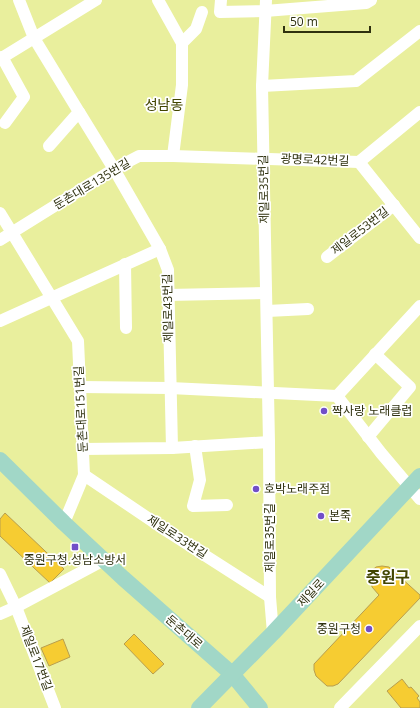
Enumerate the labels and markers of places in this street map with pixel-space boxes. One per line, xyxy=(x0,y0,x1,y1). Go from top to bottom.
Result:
place label: 짝사랑 노래클럽 xyxy=(332,402,412,419)
marker: 짝사랑 노래클럽 xyxy=(319,406,329,416)
place label: 호박노래주점 xyxy=(264,480,330,497)
marker: 호박노래주점 xyxy=(251,484,261,494)
place label: 본죽 xyxy=(329,507,351,524)
marker: 본죽 xyxy=(316,511,326,521)
marker: 중원구청.성남소방서 xyxy=(70,542,80,552)
place label: 중원구청.성남소방서 xyxy=(24,551,126,568)
place label: 중원구청 xyxy=(317,620,361,637)
marker: 중원구청 xyxy=(364,624,374,634)

